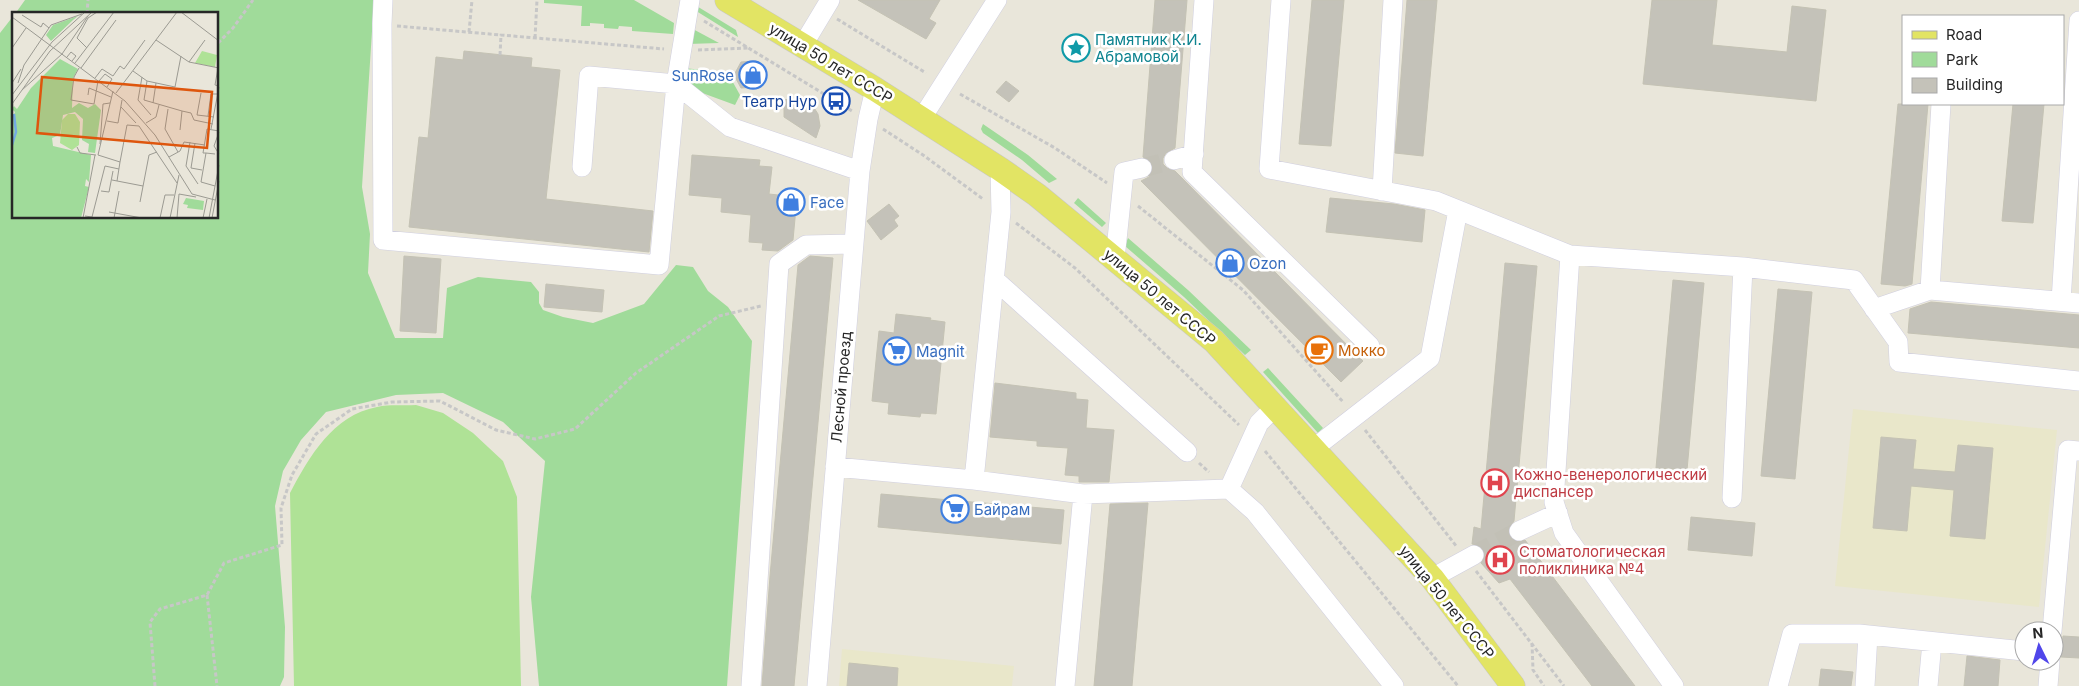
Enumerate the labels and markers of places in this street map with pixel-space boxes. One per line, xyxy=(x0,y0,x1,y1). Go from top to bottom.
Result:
place label: Памятник К.И. Абрамовой xyxy=(1095,30,1202,66)
place icon: Памятник К.И. Абрамовой xyxy=(1061,33,1091,63)
shop icon: SunRose xyxy=(738,60,768,90)
place label: SunRose xyxy=(672,66,734,85)
bus stop icon: Театр Нур xyxy=(821,86,851,116)
place label: Театр Нур xyxy=(742,92,817,111)
shop icon: Face xyxy=(776,187,806,217)
place label: Face xyxy=(810,193,844,212)
shop icon: Ozon xyxy=(1215,248,1245,278)
place label: Ozon xyxy=(1249,254,1286,273)
cafe icon: Мокко xyxy=(1304,335,1334,365)
supermarket icon: Magnit xyxy=(882,336,912,366)
place label: Мокко xyxy=(1338,341,1385,360)
place label: Magnit xyxy=(916,342,965,361)
place label: Кожно-венерологический диспансер xyxy=(1514,465,1707,501)
hospital icon: Кожно-венерологический диспансер xyxy=(1480,468,1510,498)
supermarket icon: Байрам xyxy=(940,494,970,524)
place label: Байрам xyxy=(974,500,1030,519)
place label: Стоматологическая поликлиника №4 xyxy=(1519,542,1666,578)
hospital icon: Стоматологическая поликлиника №4 xyxy=(1485,545,1515,575)

